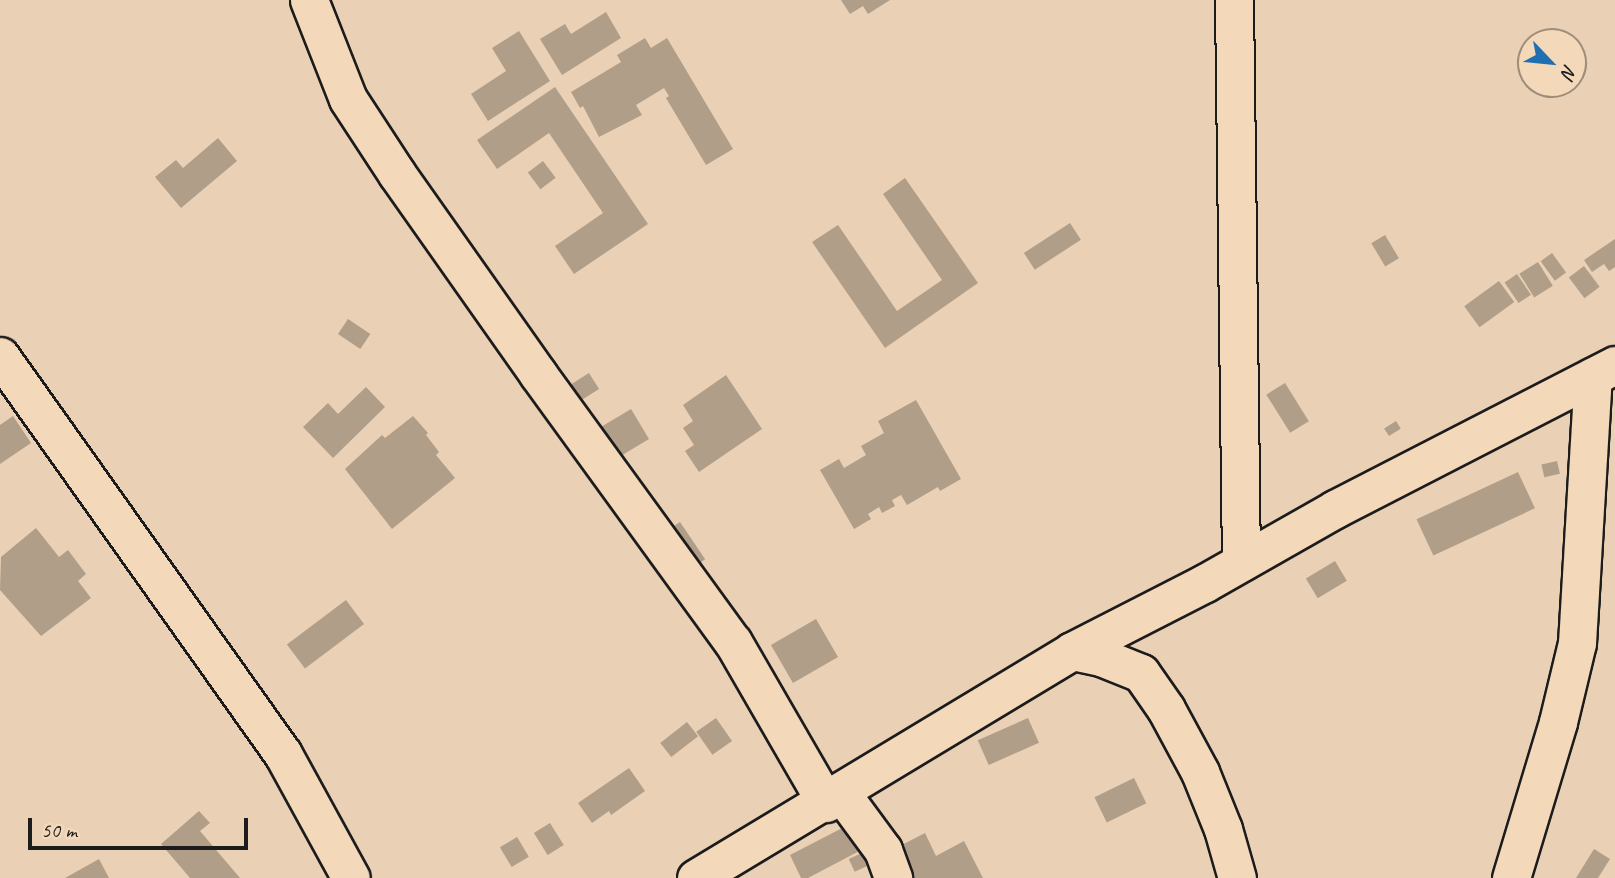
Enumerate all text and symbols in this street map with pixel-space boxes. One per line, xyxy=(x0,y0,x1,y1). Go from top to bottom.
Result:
north arrow xyxy=(1517,28,1587,98)
text: N xyxy=(1556,61,1582,82)
scale bar xyxy=(32,804,252,848)
text: 50 m xyxy=(41,817,77,843)

